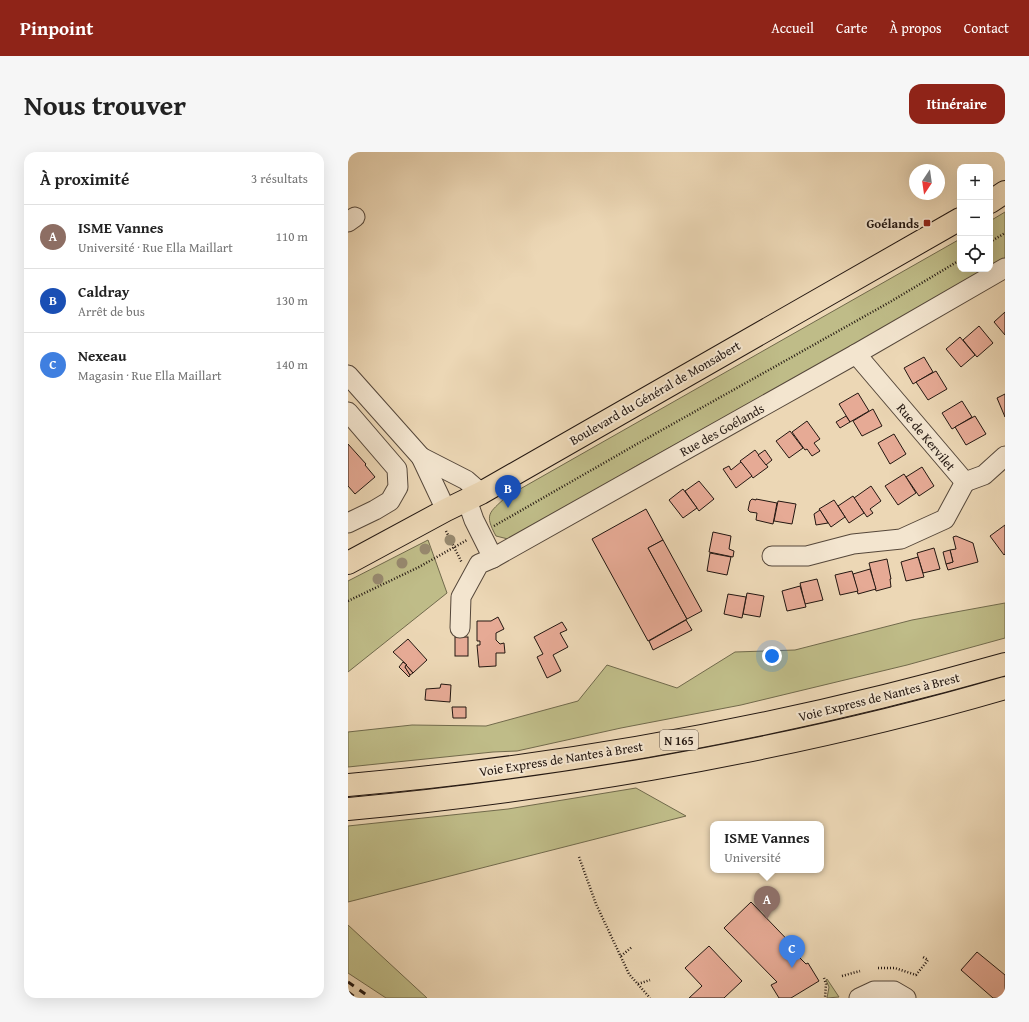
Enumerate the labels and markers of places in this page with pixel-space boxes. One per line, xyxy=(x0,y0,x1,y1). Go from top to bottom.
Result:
place label: Goélands xyxy=(866,214,919,233)
marker: Goélands xyxy=(922,218,932,228)
pin: B xyxy=(495,475,521,508)
pin: A xyxy=(754,886,780,919)
pin: C xyxy=(779,935,805,968)

